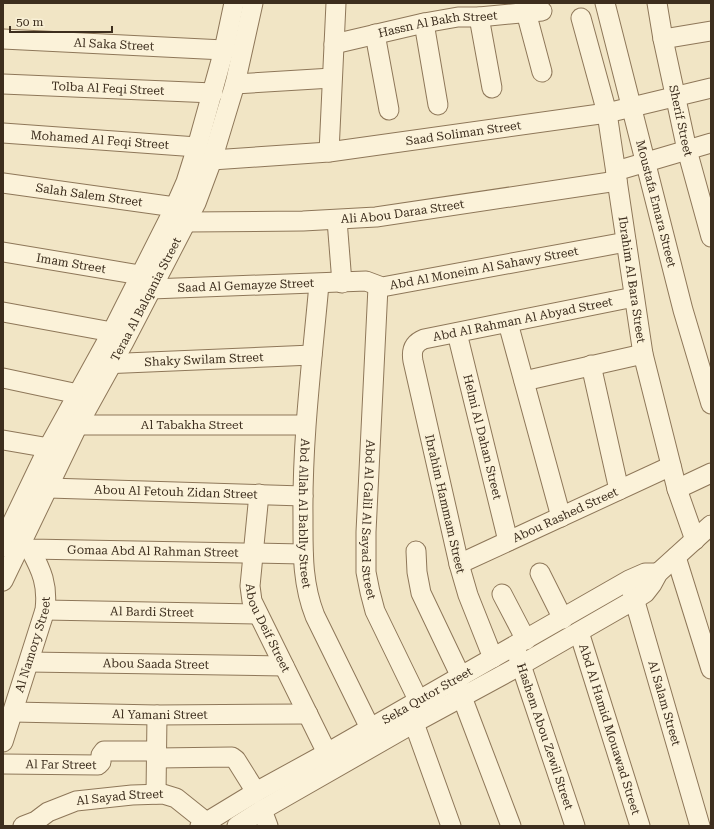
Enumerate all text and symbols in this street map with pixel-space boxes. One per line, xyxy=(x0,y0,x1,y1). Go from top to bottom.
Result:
scale bar xyxy=(10,8,112,34)
street label: Hassn Al Bakh Street xyxy=(377,8,499,40)
text: 50 m xyxy=(16,15,43,29)
street label: Al Saka Street xyxy=(73,36,155,54)
street label: Tolba Al Feqi Street xyxy=(51,79,165,98)
street label: Sherif Street xyxy=(666,84,696,158)
street label: Saad Soliman Street xyxy=(405,118,523,148)
street label: Mohamed Al Feqi Street xyxy=(30,128,170,152)
street label: Moustafa Emara Street xyxy=(633,138,679,269)
street label: Salah Salem Street xyxy=(35,181,144,209)
street label: Ali Abou Daraa Street xyxy=(340,197,466,226)
street label: Ibrahim Al Bara Street xyxy=(616,215,648,344)
street label: Teraa Al Balqania Street xyxy=(108,235,184,364)
street label: Abd Al Moneim Al Sahawy Street xyxy=(389,244,580,292)
street label: Imam Street xyxy=(35,251,107,276)
street label: Saad Al Gemayze Street xyxy=(177,276,315,295)
street label: Abd Al Rahman Al Abyad Street xyxy=(432,294,614,344)
street label: Shaky Swilam Street xyxy=(144,350,264,369)
street label: Helmi Al Dahan Street xyxy=(460,373,505,502)
street label: Al Tabakha Street xyxy=(141,418,244,432)
street label: Ibrahim Hammam Street xyxy=(422,433,468,575)
street label: Abd Allah Al Bablly Street xyxy=(296,438,314,590)
street label: Abd Al Galil Al Sayad Street xyxy=(359,439,379,602)
street label: Abou Al Fetouh Zidan Street xyxy=(94,482,258,502)
street label: Abou Rashed Street xyxy=(510,484,620,545)
street label: Gomaa Abd Al Rahman Street xyxy=(67,543,239,560)
street label: Abou Deif Street xyxy=(243,583,293,675)
street label: Al Namory Street xyxy=(12,596,53,694)
street label: Al Bardi Street xyxy=(110,604,194,620)
street label: Abd Al Hamid Mouawad Street xyxy=(576,642,643,817)
street label: Abou Saada Street xyxy=(103,656,210,672)
street label: Al Salam Street xyxy=(645,659,684,748)
street label: Hashem Abou Zewil Street xyxy=(514,661,576,812)
street label: Seka Qutor Street xyxy=(379,664,475,727)
street label: Al Yamani Street xyxy=(112,707,208,722)
street label: Al Far Street xyxy=(25,757,97,772)
street label: Al Sayad Street xyxy=(75,787,164,808)

